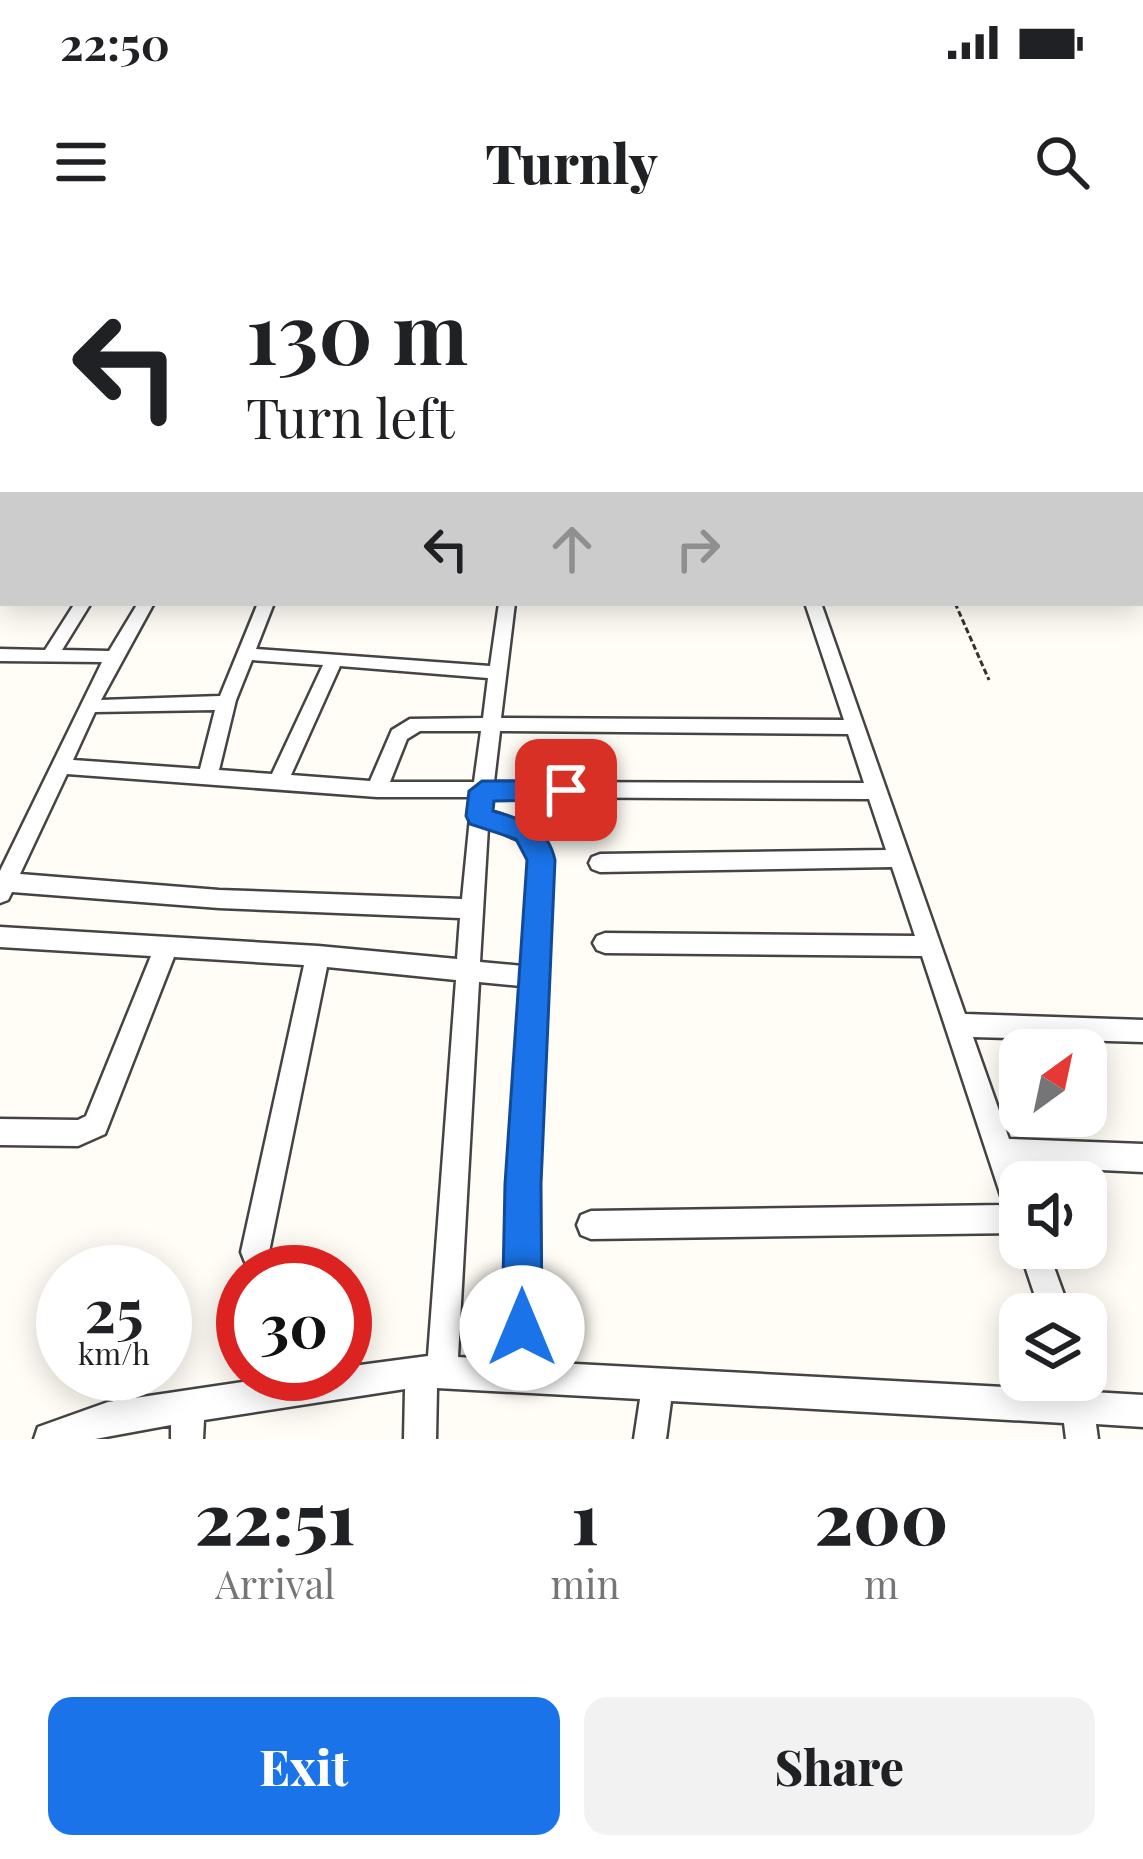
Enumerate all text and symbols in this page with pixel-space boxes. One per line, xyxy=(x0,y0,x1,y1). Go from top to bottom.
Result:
text: 22:50 xyxy=(60,12,170,72)
text: Turnly xyxy=(485,126,658,198)
icon: menu xyxy=(48,129,114,195)
icon: search xyxy=(1029,129,1095,195)
text: 130 m xyxy=(246,274,468,386)
icon: left xyxy=(48,288,204,444)
text: Turn left xyxy=(246,381,455,453)
icon: left xyxy=(413,516,479,582)
icon: ahead xyxy=(539,516,605,582)
icon: right xyxy=(665,516,731,582)
pin xyxy=(515,739,617,841)
icon: arrive xyxy=(533,757,599,823)
north arrow xyxy=(999,1029,1107,1137)
map controls xyxy=(999,1029,1107,1401)
button: sound xyxy=(999,1161,1107,1269)
speed limit sign: 30 xyxy=(216,1245,372,1401)
position arrow xyxy=(459,1265,585,1391)
text: 25 xyxy=(85,1268,143,1348)
button: layers xyxy=(999,1293,1107,1401)
text: km/h xyxy=(78,1333,150,1373)
text: 22:51 xyxy=(195,1467,356,1563)
text: 1 xyxy=(571,1467,599,1563)
text: 200 xyxy=(815,1467,948,1563)
text: Arrival xyxy=(215,1557,335,1609)
text: min xyxy=(550,1557,620,1609)
text: m xyxy=(864,1557,899,1609)
button: Exit xyxy=(48,1697,560,1835)
button: Share xyxy=(584,1697,1095,1835)

